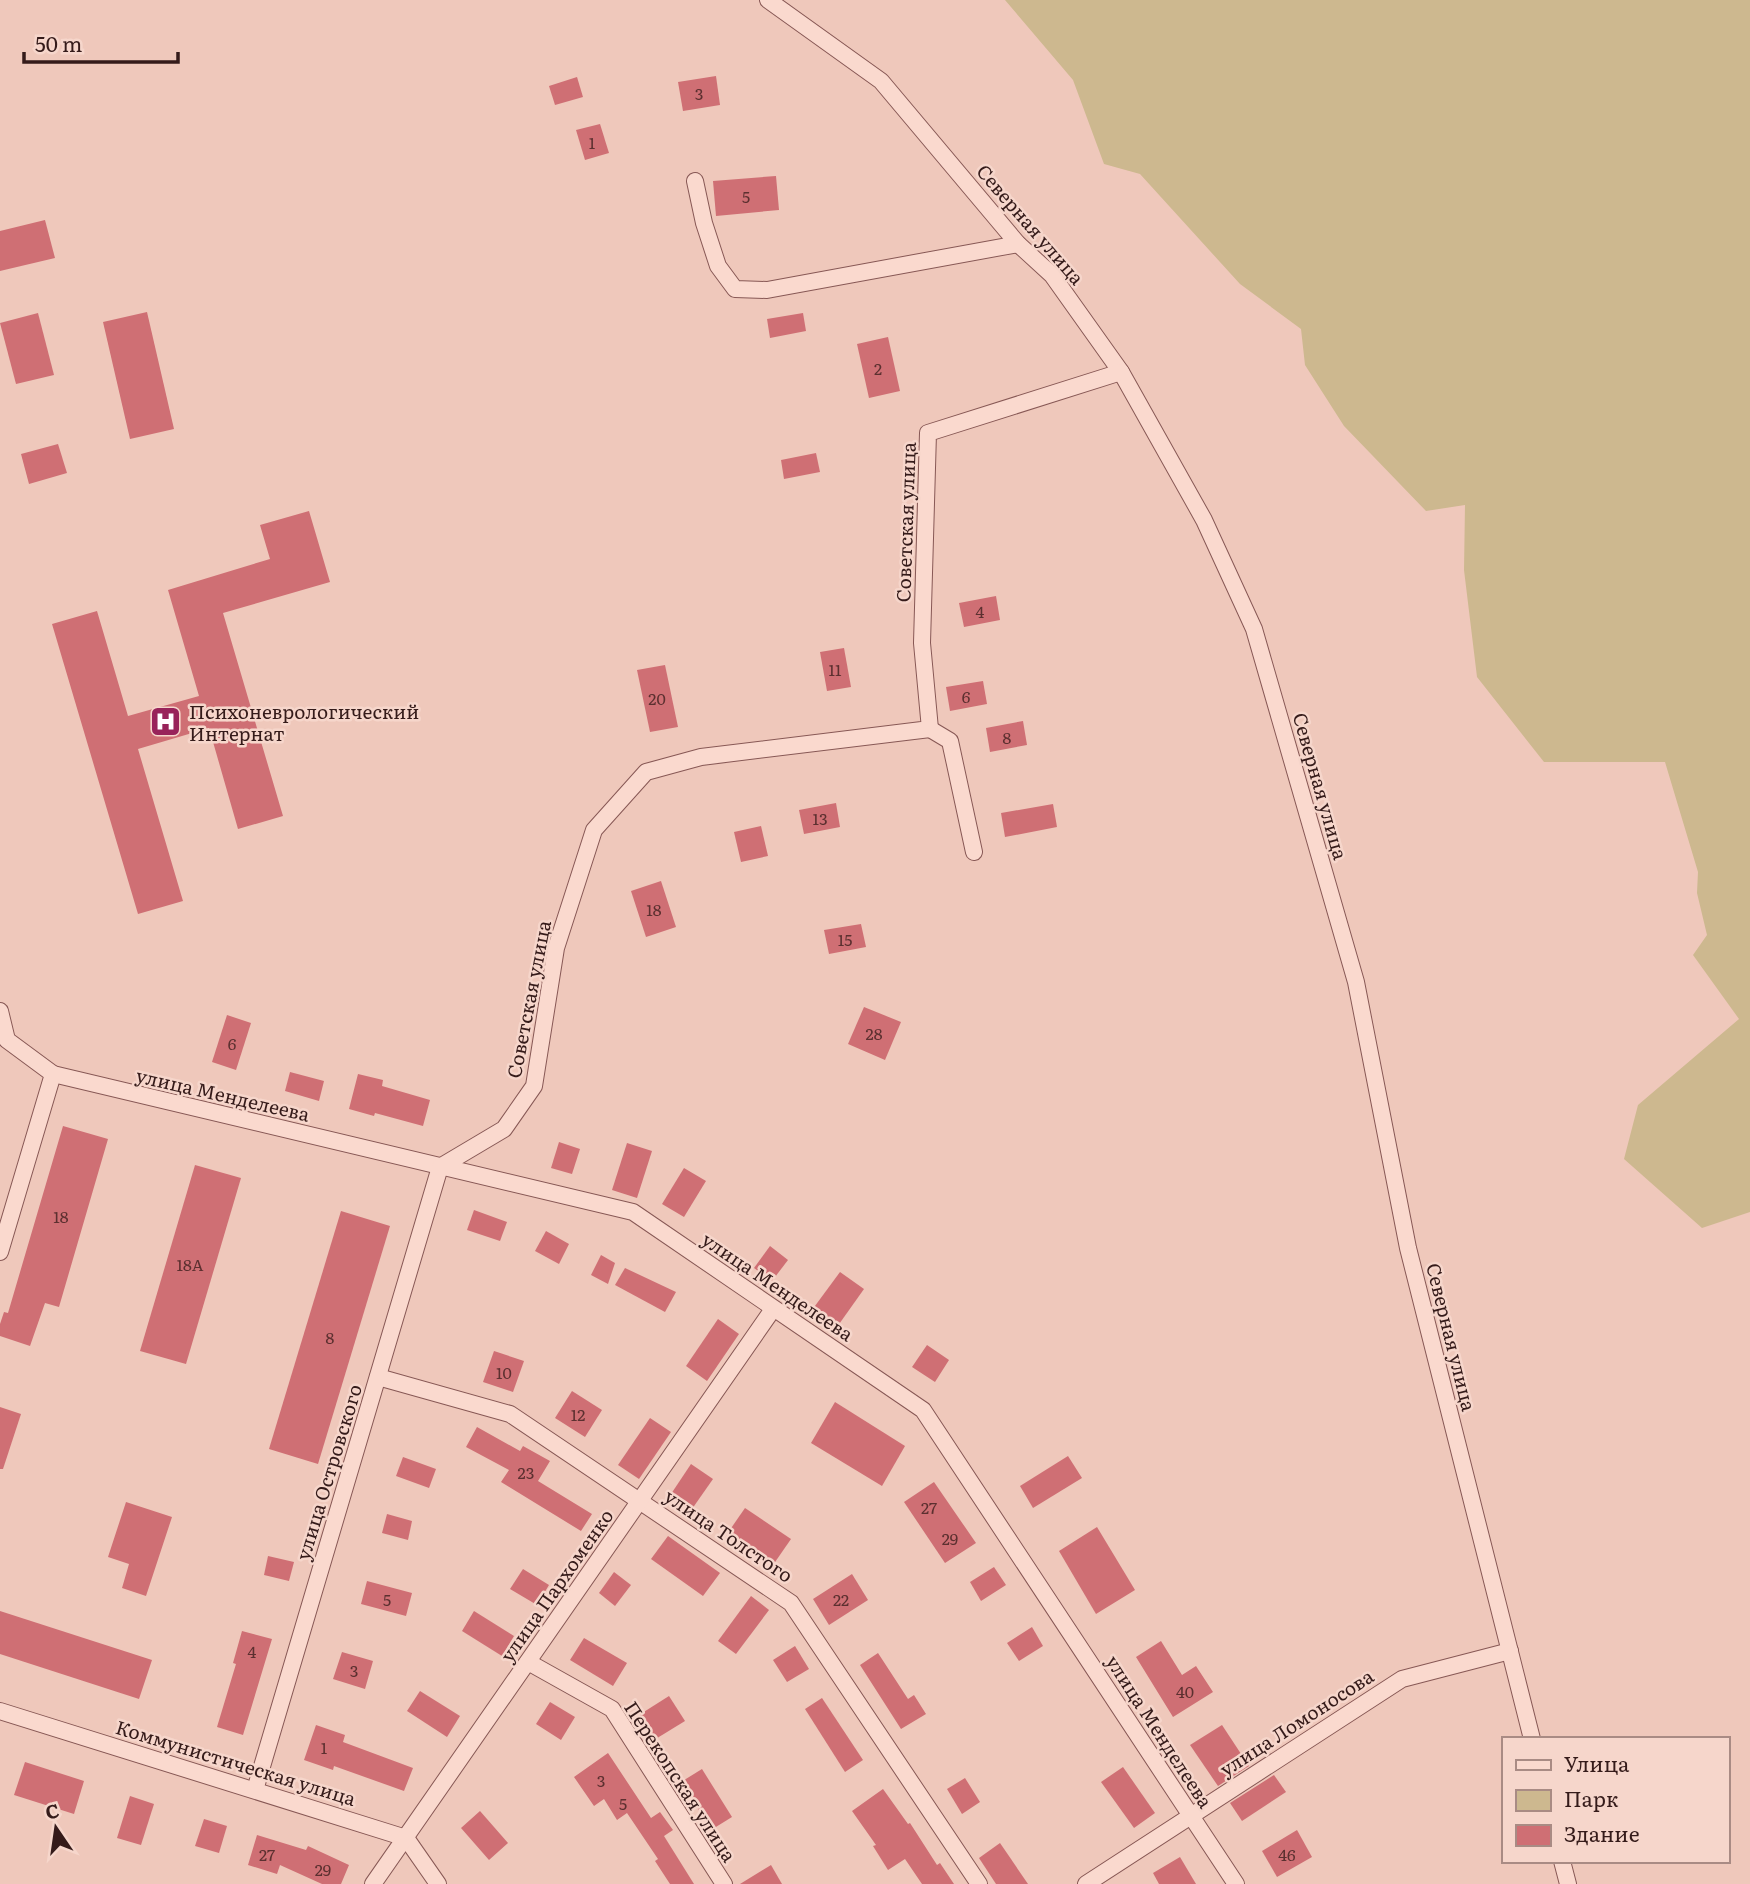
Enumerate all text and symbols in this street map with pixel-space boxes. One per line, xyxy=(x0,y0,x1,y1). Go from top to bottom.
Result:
scale bar xyxy=(24,21,178,65)
text: 50 m xyxy=(35,27,82,58)
house number: 3 xyxy=(695,81,703,105)
house number: 1 xyxy=(589,130,596,154)
street label: Северная улица xyxy=(971,158,1092,291)
house number: 5 xyxy=(742,184,750,208)
house number: 2 xyxy=(874,356,882,380)
street label: Советская улица xyxy=(888,441,922,603)
house number: 4 xyxy=(976,599,985,623)
house number: 11 xyxy=(828,657,842,681)
house number: 6 xyxy=(962,684,971,708)
house number: 20 xyxy=(648,686,666,710)
place label: Психоневрологический Интернат xyxy=(189,697,419,747)
hospital icon: Психоневрологический Интернат xyxy=(149,705,183,739)
street label: Северная улица xyxy=(1287,709,1356,864)
house number: 8 xyxy=(1003,725,1012,749)
house number: 13 xyxy=(812,806,828,830)
house number: 18 xyxy=(646,897,662,921)
street label: Советская улица xyxy=(499,917,557,1080)
house number: 15 xyxy=(838,927,852,951)
house number: 28 xyxy=(866,1021,883,1045)
house number: 6 xyxy=(228,1031,237,1055)
street label: улица Менделеева xyxy=(133,1060,313,1128)
house number: 18 xyxy=(53,1204,69,1228)
street label: улица Менделеева xyxy=(697,1225,860,1348)
house number: 18А xyxy=(176,1252,204,1276)
street label: Северная улица xyxy=(1420,1260,1484,1415)
house number: 8 xyxy=(326,1325,335,1349)
house number: 10 xyxy=(496,1360,512,1384)
street label: улица Островского xyxy=(288,1381,368,1563)
house number: 12 xyxy=(571,1402,585,1426)
house number: 23 xyxy=(518,1460,534,1484)
street label: улица Толстого xyxy=(659,1482,799,1588)
house number: 27 xyxy=(921,1495,937,1519)
street label: улица Пархоменко xyxy=(493,1503,619,1667)
house number: 29 xyxy=(942,1526,958,1550)
house number: 5 xyxy=(383,1587,391,1611)
house number: 22 xyxy=(833,1587,849,1611)
house number: 4 xyxy=(248,1639,257,1663)
street label: улица Менделеева xyxy=(1100,1649,1221,1814)
house number: 3 xyxy=(350,1658,358,1682)
street label: улица Ломоносова xyxy=(1213,1661,1379,1782)
house number: 40 xyxy=(1176,1679,1194,1703)
street label: Перекопская улица xyxy=(618,1695,744,1868)
street label: Коммунистическая улица xyxy=(113,1712,360,1812)
house number: 1 xyxy=(321,1735,328,1759)
legend xyxy=(1502,1737,1729,1863)
text: Улица xyxy=(1564,1747,1630,1778)
house number: 3 xyxy=(597,1768,605,1792)
text: Парк xyxy=(1564,1782,1619,1813)
house number: 5 xyxy=(619,1791,627,1815)
north arrow xyxy=(21,1793,91,1863)
text: С xyxy=(42,1795,62,1826)
text: Здание xyxy=(1564,1817,1640,1848)
house number: 27 xyxy=(259,1842,275,1866)
house number: 46 xyxy=(1278,1842,1296,1866)
house number: 29 xyxy=(315,1857,331,1881)

